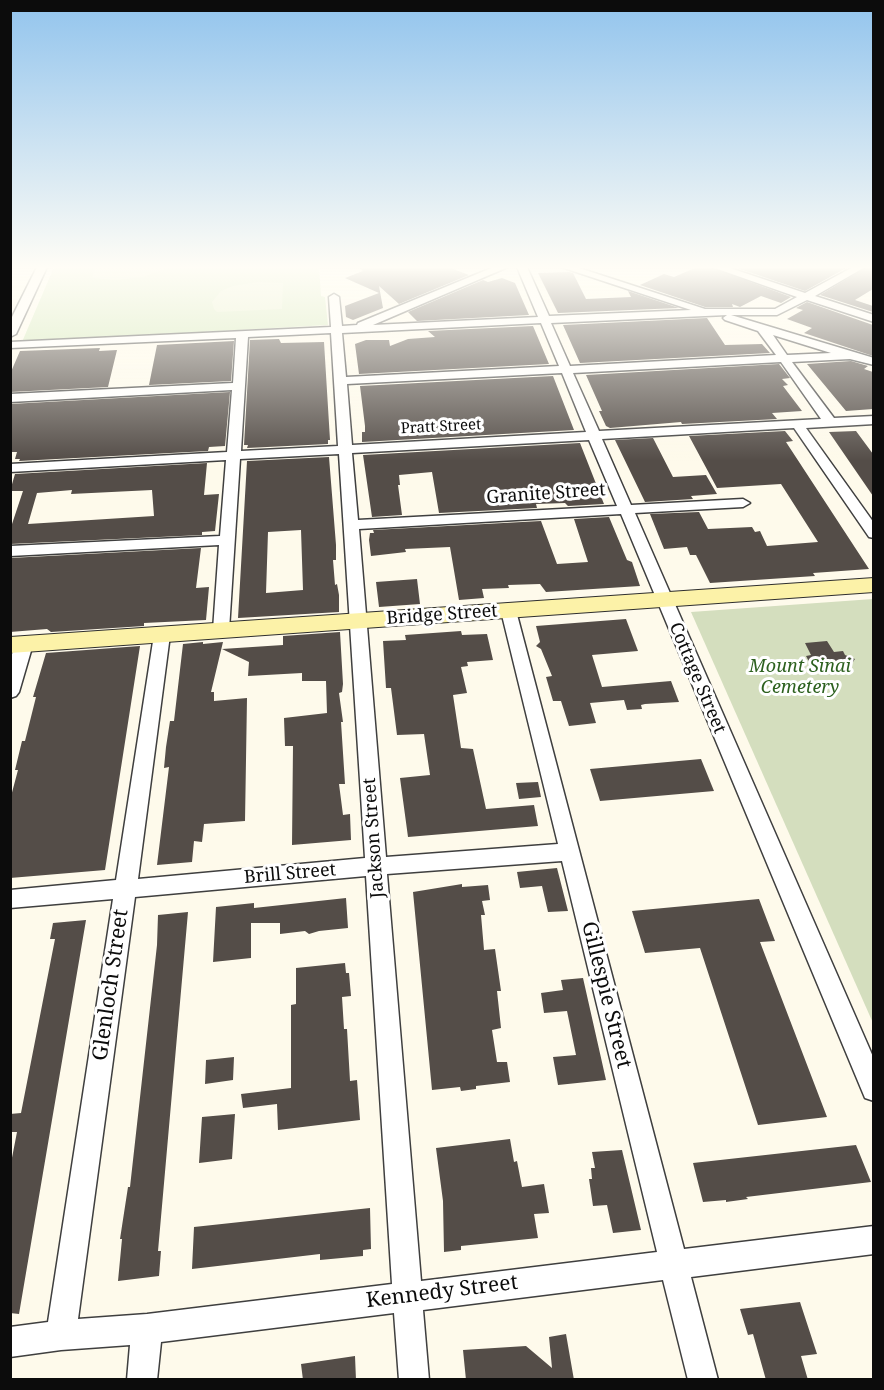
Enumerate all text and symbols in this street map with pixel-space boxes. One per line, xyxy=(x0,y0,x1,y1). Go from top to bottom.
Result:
street label: Pratt Street xyxy=(400,416,482,438)
street label: Granite Street xyxy=(486,479,606,509)
street label: Bridge Street xyxy=(386,600,498,630)
street label: Cottage Street xyxy=(664,619,730,737)
park label: Mount Sinai Cemetery xyxy=(749,656,851,698)
street label: Jackson Street xyxy=(359,777,389,899)
street label: Brill Street xyxy=(243,859,337,889)
street label: Glenloch Street xyxy=(88,908,134,1062)
street label: Gillespie Street xyxy=(576,919,636,1071)
street label: Kennedy Street xyxy=(365,1270,519,1314)

